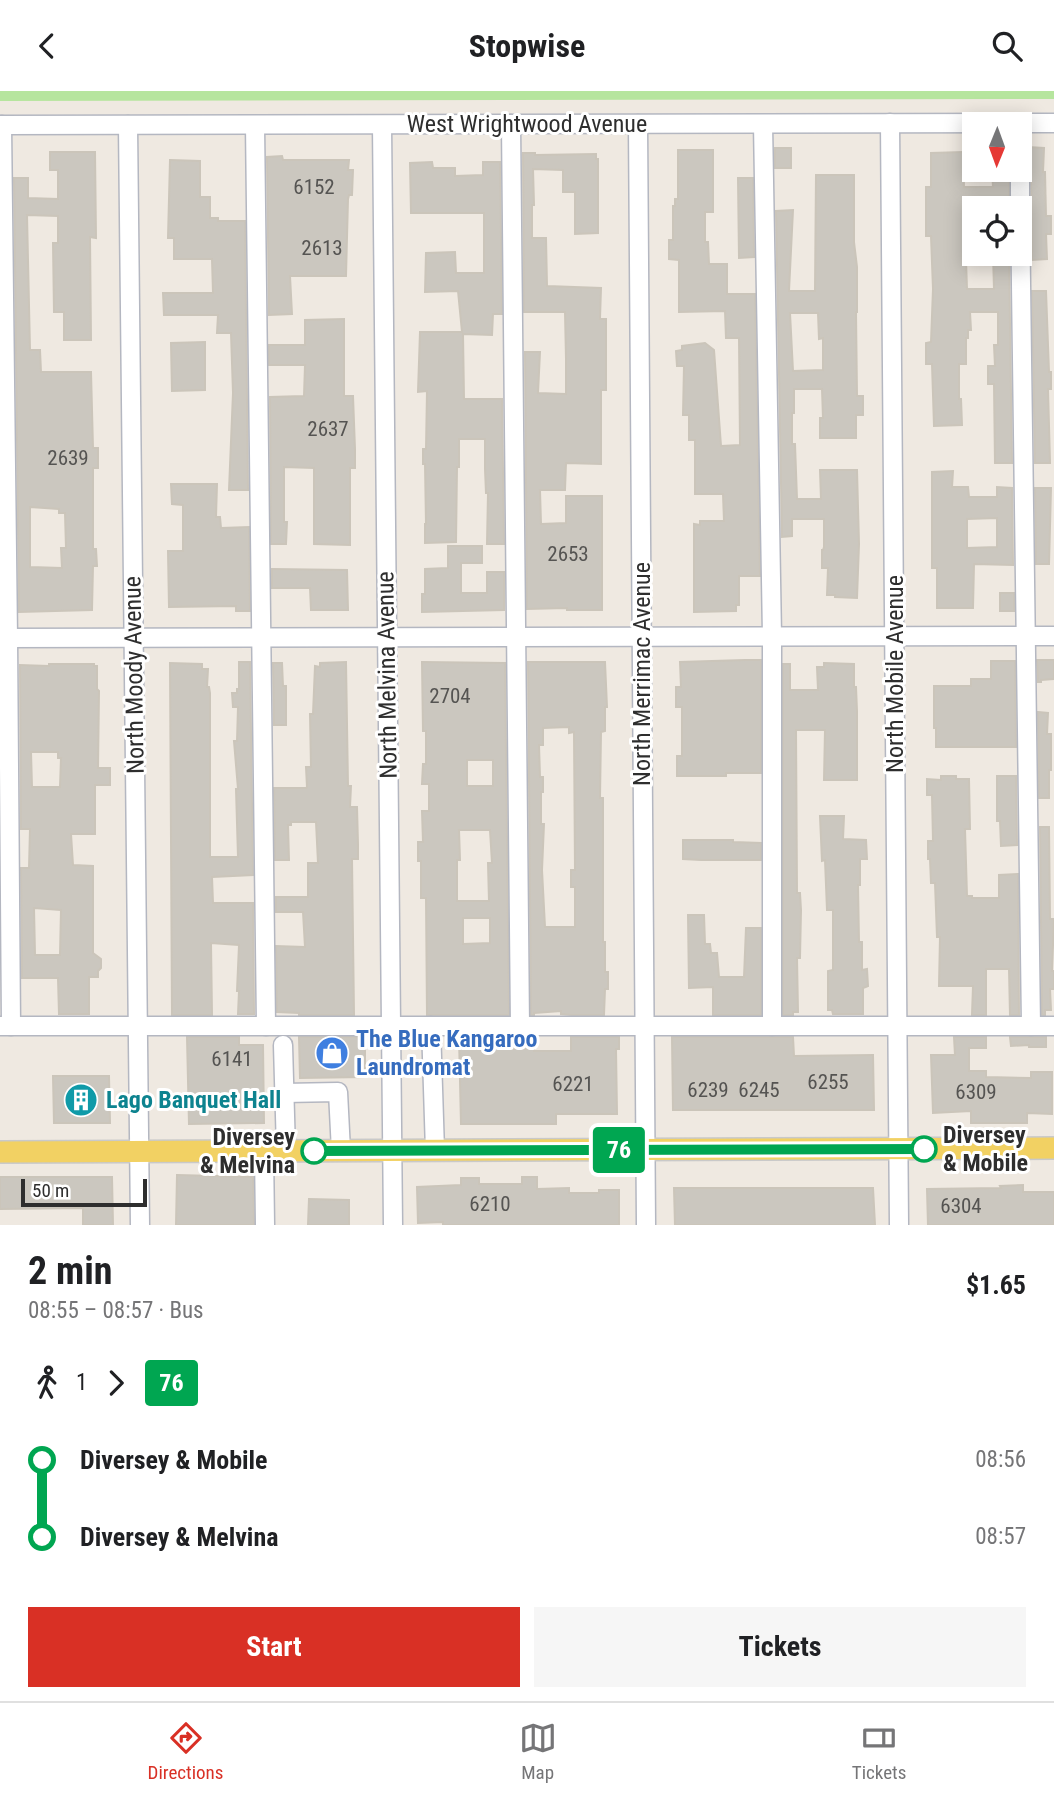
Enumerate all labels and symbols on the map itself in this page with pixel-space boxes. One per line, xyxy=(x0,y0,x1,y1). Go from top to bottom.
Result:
street label: West Wrightwood Avenue xyxy=(407,110,647,138)
north arrow xyxy=(962,112,1032,182)
house number: 6152 xyxy=(293,175,335,199)
house number: 2613 xyxy=(301,236,343,260)
house number: 2637 xyxy=(307,417,349,441)
house number: 2639 xyxy=(47,446,89,470)
house number: 2653 xyxy=(547,542,589,566)
street label: North Merrimac Avenue xyxy=(628,562,656,786)
street label: North Melvina Avenue xyxy=(371,571,403,779)
street label: North Mobile Avenue xyxy=(881,575,909,773)
street label: North Moody Avenue xyxy=(118,576,150,774)
house number: 2704 xyxy=(429,684,471,708)
place label: The Blue Kangaroo Laundromat xyxy=(356,1025,537,1081)
shop icon: The Blue Kangaroo Laundromat xyxy=(313,1034,351,1072)
house number: 6141 xyxy=(211,1047,253,1071)
house number: 6255 xyxy=(807,1070,849,1094)
house number: 6221 xyxy=(552,1072,594,1096)
house number: 6239 xyxy=(687,1078,729,1102)
house number: 6245 xyxy=(738,1078,780,1102)
house number: 6309 xyxy=(955,1080,997,1104)
building icon: Lago Banquet Hall xyxy=(62,1081,100,1119)
place label: Lago Banquet Hall xyxy=(106,1086,281,1114)
place label: Diversey & Mobile xyxy=(943,1121,1028,1177)
place label: Diversey & Melvina xyxy=(200,1123,295,1179)
line badge: 76 xyxy=(588,1127,650,1173)
marker: Diversey & Mobile xyxy=(911,1136,937,1162)
marker: Diversey & Melvina xyxy=(301,1138,327,1164)
scale bar xyxy=(21,1176,147,1208)
house number: 6210 xyxy=(469,1192,511,1216)
house number: 6304 xyxy=(940,1194,982,1218)

